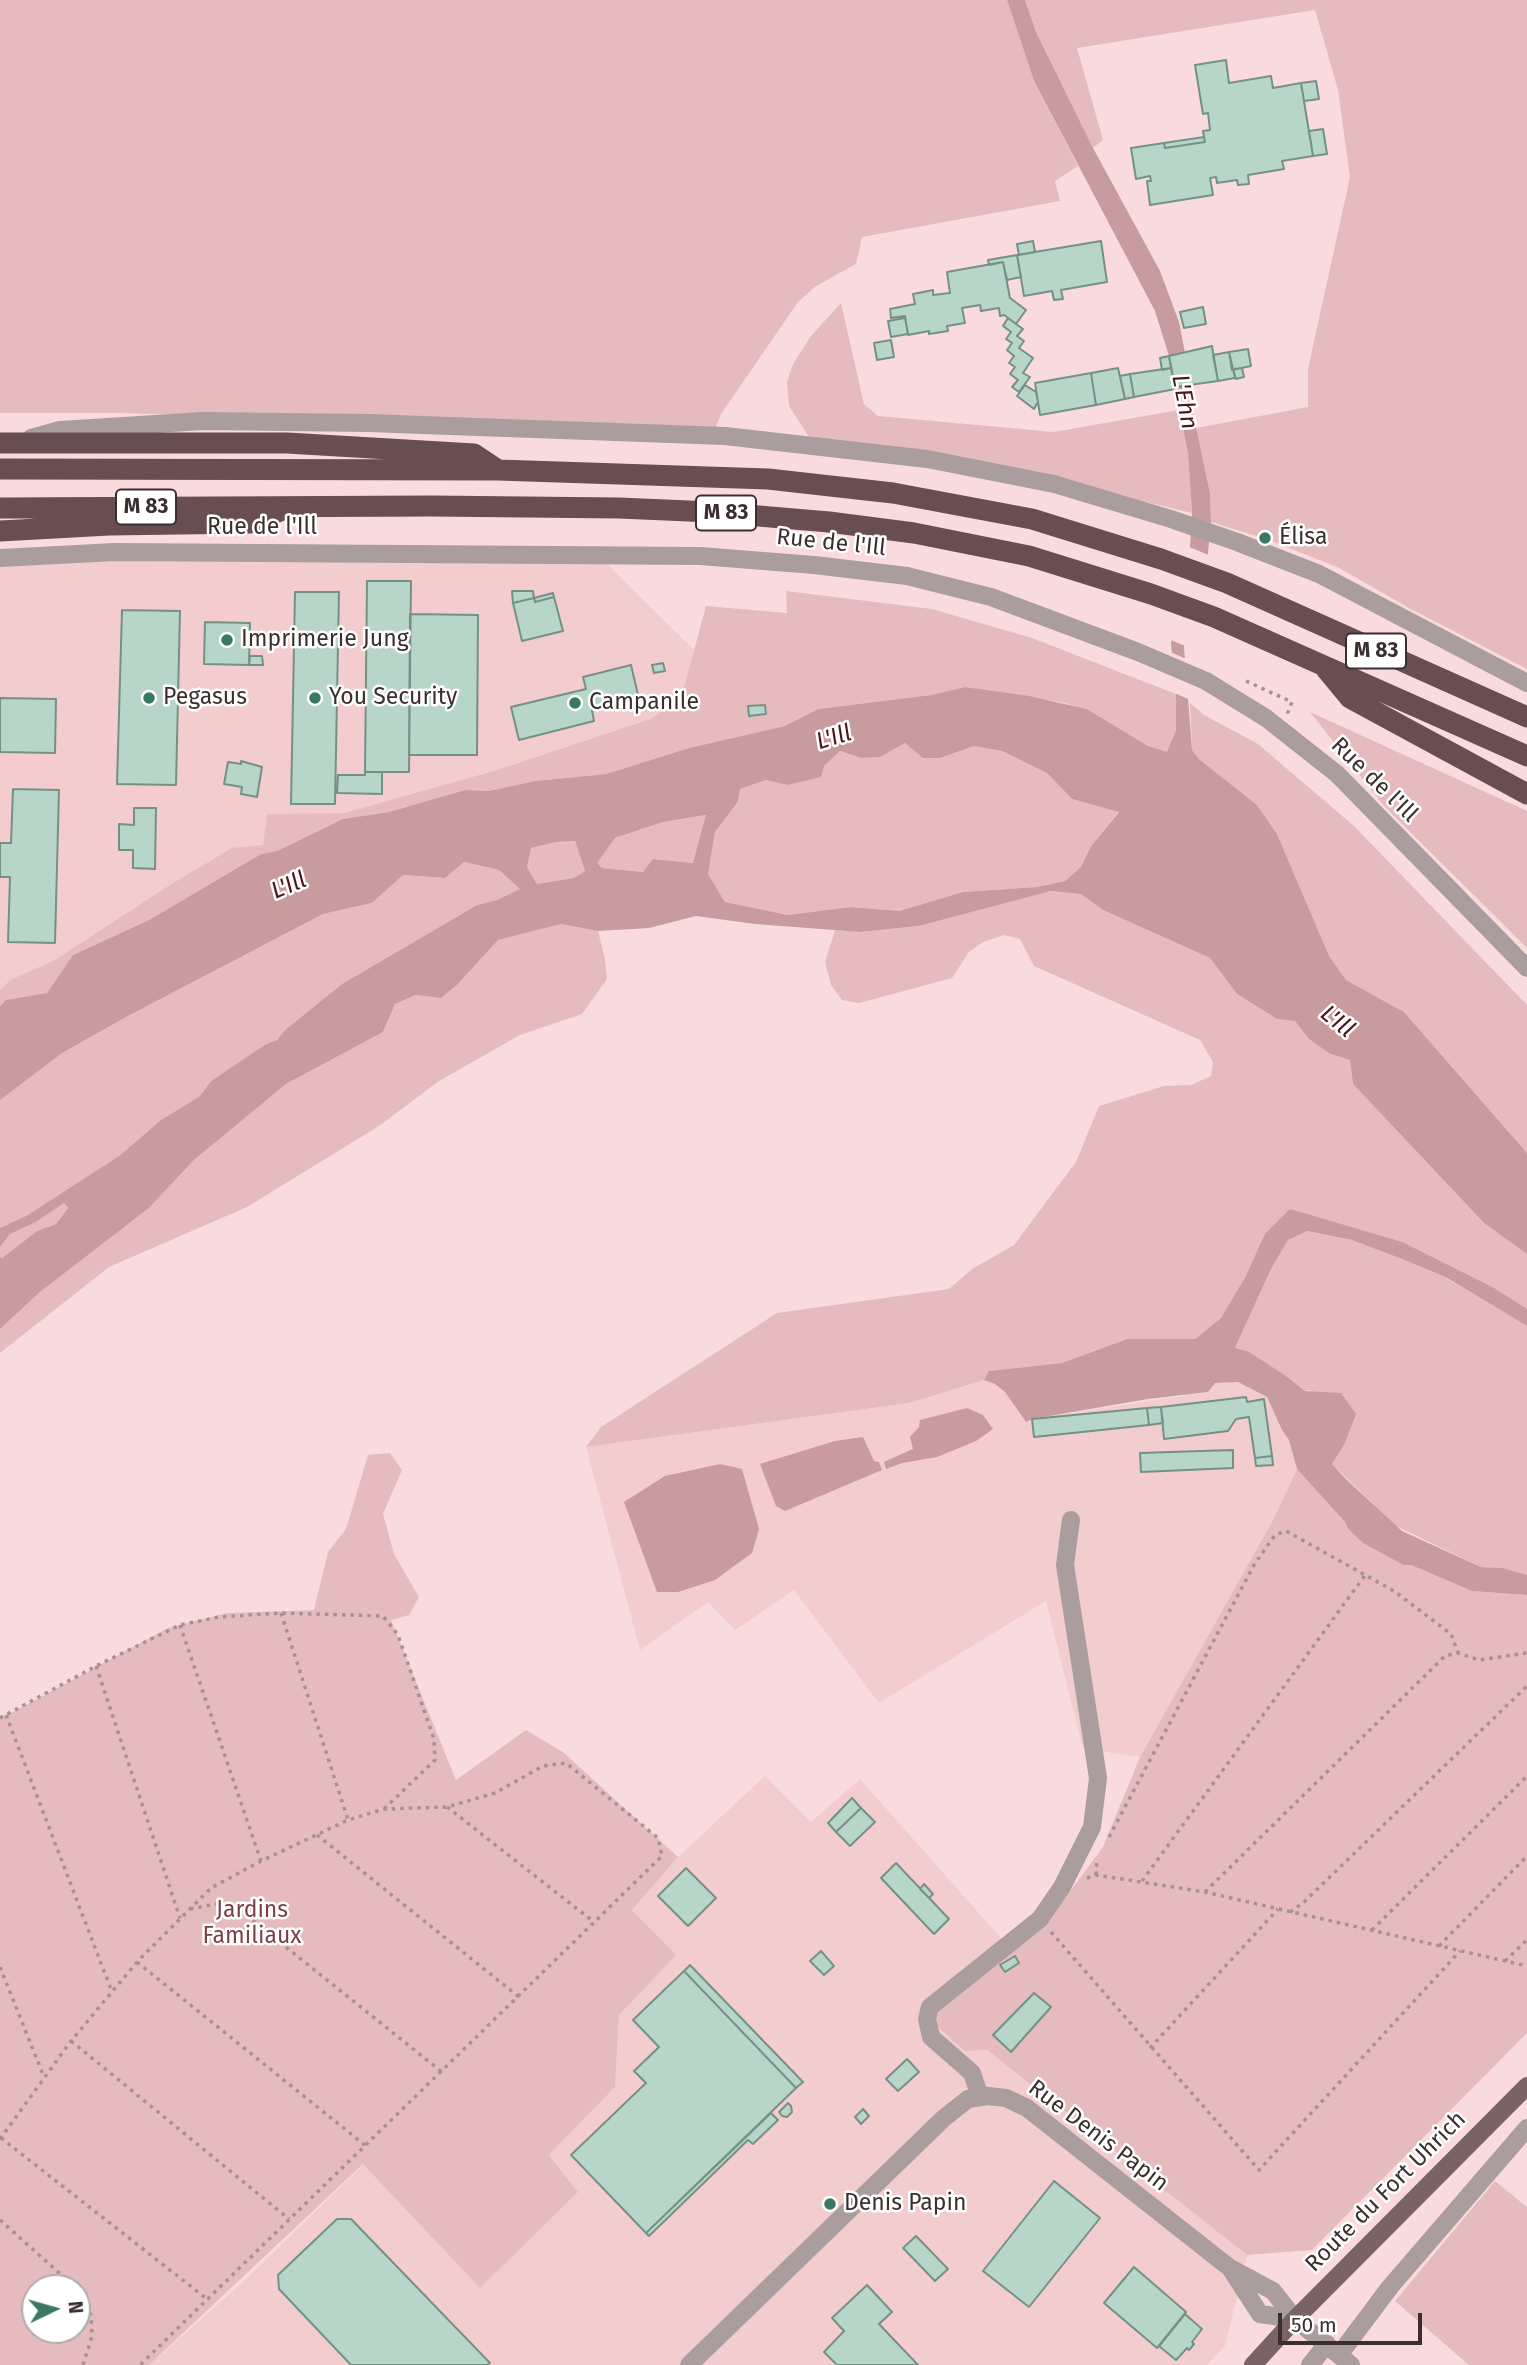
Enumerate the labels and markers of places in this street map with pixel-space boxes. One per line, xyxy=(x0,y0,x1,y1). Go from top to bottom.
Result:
place label: Élisa xyxy=(1279,524,1327,552)
marker: Élisa xyxy=(1257,530,1273,546)
place label: Imprimerie Jung xyxy=(241,626,409,654)
marker: Imprimerie Jung xyxy=(219,632,235,648)
place label: Pegasus xyxy=(163,684,247,712)
place label: You Security xyxy=(329,684,457,712)
place label: Campanile xyxy=(589,689,699,717)
marker: Pegasus xyxy=(141,690,157,706)
marker: You Security xyxy=(307,690,323,706)
marker: Campanile xyxy=(567,695,583,711)
place label: Denis Papin xyxy=(844,2190,966,2218)
marker: Denis Papin xyxy=(822,2196,838,2212)

